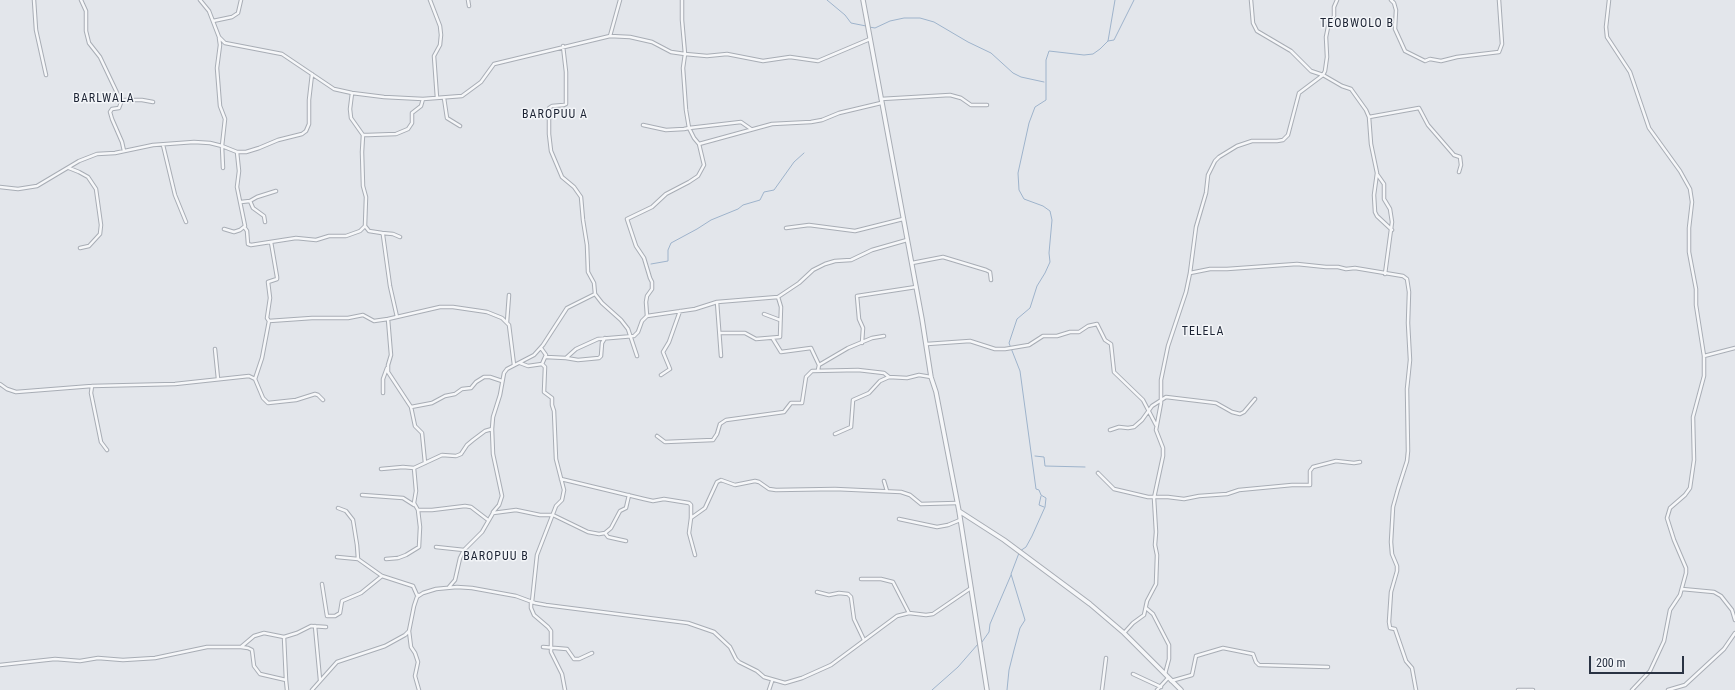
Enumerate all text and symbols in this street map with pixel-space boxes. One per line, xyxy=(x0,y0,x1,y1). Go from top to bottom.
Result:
district label: TEOBWOLO B xyxy=(1320,17,1394,31)
district label: BARLWALA xyxy=(73,92,135,106)
district label: BAROPUU A xyxy=(522,108,588,122)
district label: TELELA xyxy=(1182,325,1224,339)
district label: BAROPUU B xyxy=(463,550,529,564)
scale bar xyxy=(1591,648,1686,674)
text: 200 m xyxy=(1596,656,1626,670)

